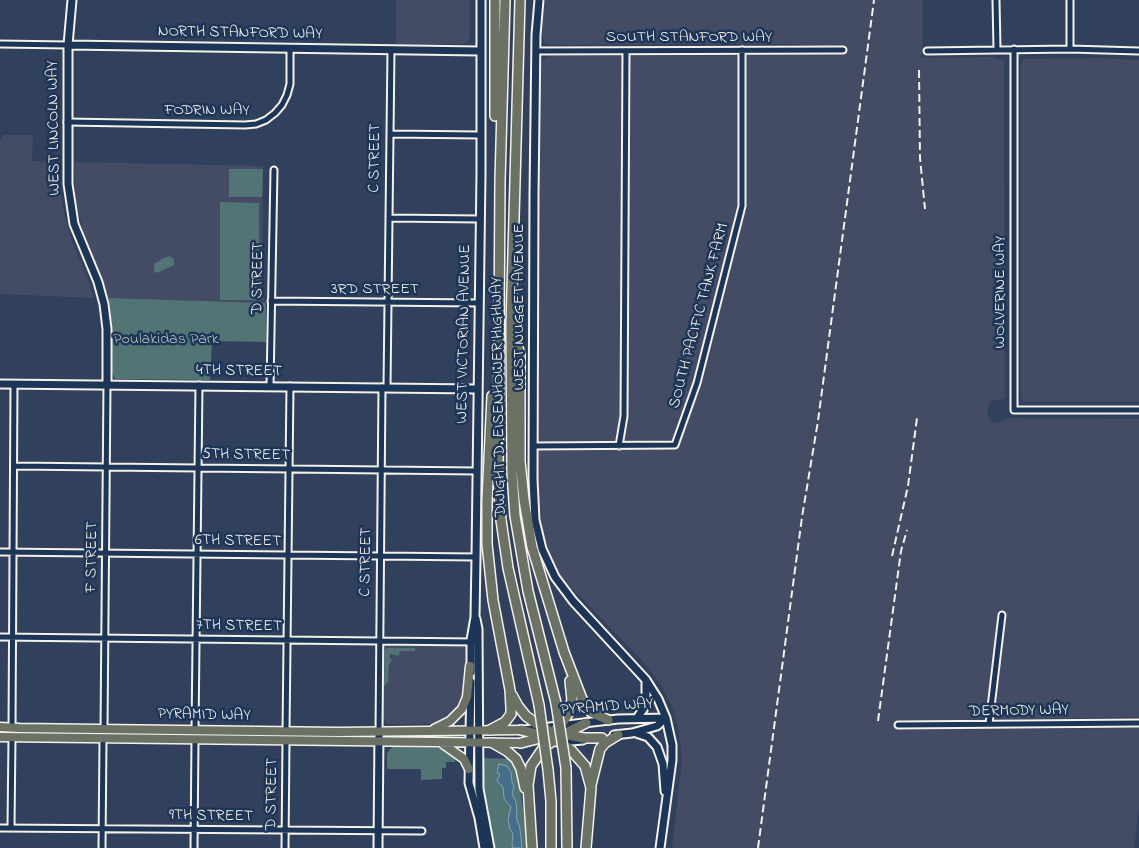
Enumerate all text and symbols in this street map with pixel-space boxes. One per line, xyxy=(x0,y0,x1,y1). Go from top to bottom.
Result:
street label: NORTH STANFORD WAY xyxy=(158,23,322,45)
street label: SOUTH STANFORD WAY xyxy=(606,28,772,48)
street label: WEST LINCOLN WAY xyxy=(44,60,66,196)
street label: FODRIN WAY xyxy=(164,101,250,121)
street label: C STREET xyxy=(366,123,386,193)
street label: SOUTH PACIFIC TANK FARM xyxy=(666,221,734,411)
street label: WEST NUGGET AVENUE xyxy=(510,224,530,390)
street label: WOLVERINE WAY xyxy=(991,236,1011,348)
street label: D STREET xyxy=(249,242,269,314)
street label: WEST VICTORIAN AVENUE xyxy=(454,244,476,424)
street label: DWIGHT D. EISENHOWER HIGHWAY xyxy=(488,277,512,517)
street label: 3RD STREET xyxy=(331,280,419,300)
park label: Poulakidas Park xyxy=(113,330,219,350)
street label: 4TH STREET xyxy=(196,362,282,382)
street label: 5TH STREET xyxy=(202,446,290,466)
street label: F STREET xyxy=(83,521,103,593)
street label: C STREET xyxy=(357,527,377,597)
street label: 6TH STREET xyxy=(195,532,281,552)
street label: 7TH STREET xyxy=(196,617,282,637)
street label: PYRAMID WAY xyxy=(560,695,654,721)
street label: DERMODY WAY xyxy=(969,702,1069,722)
street label: PYRAMID WAY xyxy=(157,706,251,726)
street label: D STREET xyxy=(263,758,283,830)
street label: 9TH STREET xyxy=(169,807,253,827)

